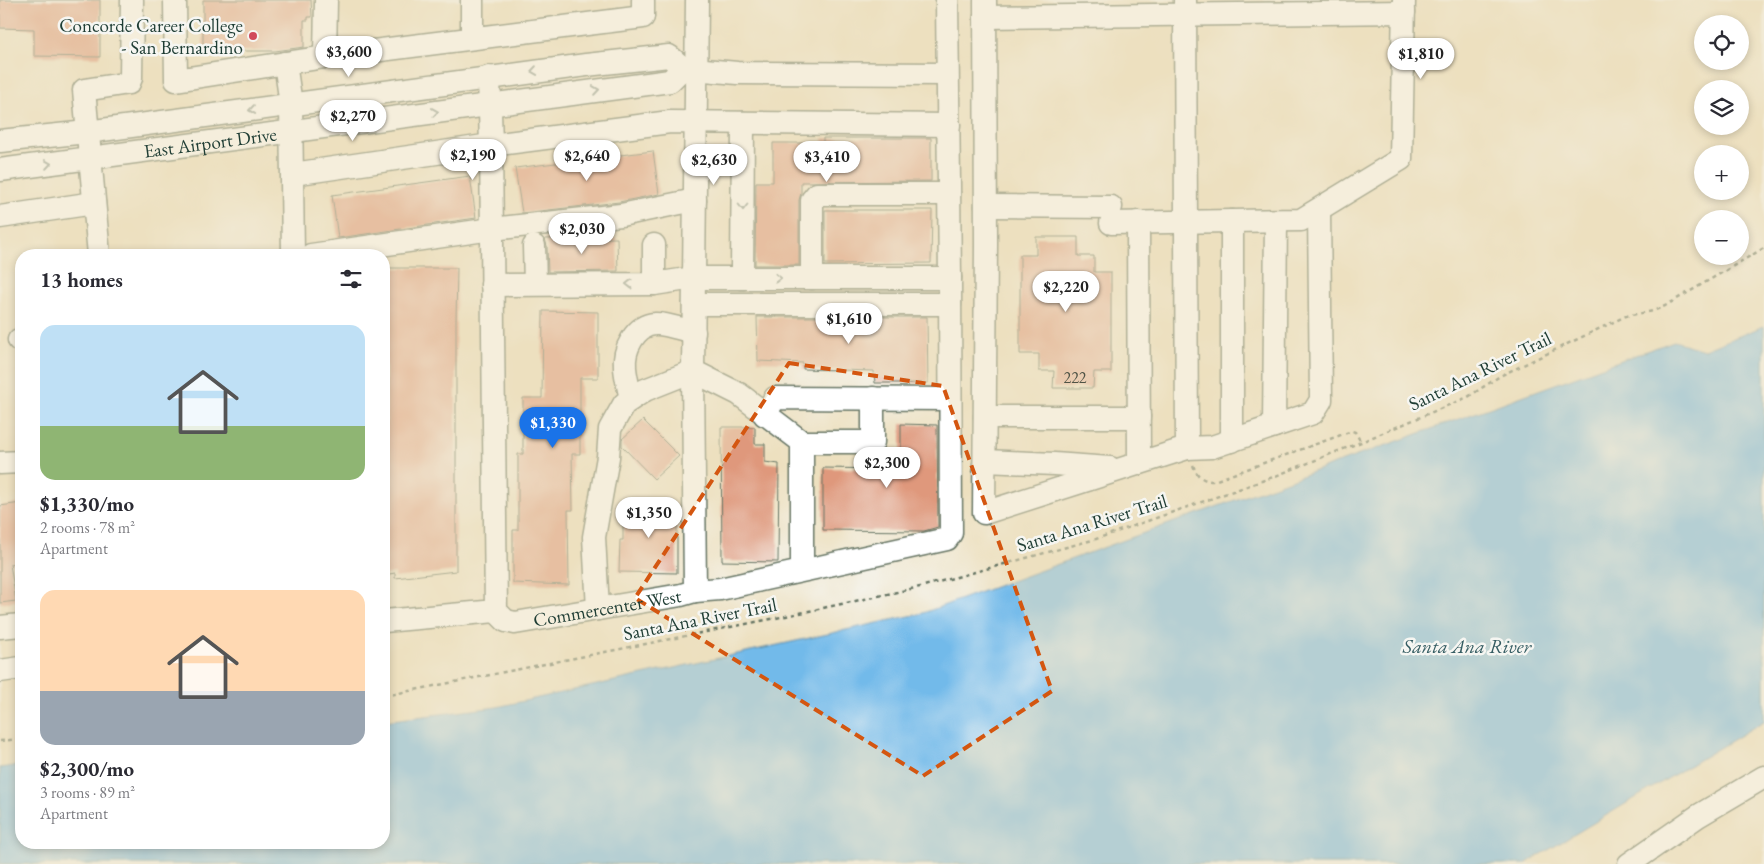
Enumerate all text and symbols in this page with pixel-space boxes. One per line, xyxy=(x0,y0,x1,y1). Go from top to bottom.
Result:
place label: Concorde Career College - San Bernardino xyxy=(59,13,243,60)
map controls xyxy=(1694,15,1749,265)
button: locate xyxy=(1694,15,1749,70)
marker: Concorde Career College - San Bernardino xyxy=(247,30,259,42)
pin: $3,600 xyxy=(308,36,390,78)
pin: $1,810 xyxy=(1380,38,1462,80)
text: $3,600 xyxy=(326,41,372,62)
text: $1,810 xyxy=(1398,43,1444,64)
one-way arrow xyxy=(530,66,539,76)
button: layers xyxy=(1694,80,1749,135)
one-way arrow xyxy=(592,86,600,96)
pin: $2,270 xyxy=(312,100,394,142)
one-way arrow xyxy=(248,104,256,114)
text: $2,270 xyxy=(330,105,376,126)
one-way arrow xyxy=(431,107,439,118)
street label: East Airport Drive xyxy=(142,121,278,163)
pin: $2,190 xyxy=(432,138,514,181)
pin: $2,640 xyxy=(546,140,628,182)
pin: $3,410 xyxy=(786,140,868,183)
text: $2,190 xyxy=(450,144,496,165)
pin: $2,630 xyxy=(673,144,755,186)
text: $2,640 xyxy=(564,145,610,166)
button: + xyxy=(1694,145,1749,200)
text: $3,410 xyxy=(804,146,850,167)
text: $2,630 xyxy=(691,149,737,170)
one-way arrow xyxy=(45,159,53,170)
one-way arrow xyxy=(738,203,748,211)
button: − xyxy=(1694,210,1749,265)
pin: $2,030 xyxy=(541,212,623,255)
text: $2,030 xyxy=(559,218,605,239)
icon: filters xyxy=(337,265,365,293)
text: 13 homes xyxy=(40,266,123,293)
pin: $2,220 xyxy=(1025,270,1107,313)
one-way arrow xyxy=(774,273,782,283)
text: $2,220 xyxy=(1043,276,1089,297)
one-way arrow xyxy=(624,279,632,289)
pin: $1,610 xyxy=(808,302,890,345)
text: $1,610 xyxy=(826,308,872,329)
street label: Santa Ana River Trail xyxy=(1404,325,1556,416)
icon: home xyxy=(158,357,248,447)
house number: 222 xyxy=(1063,367,1087,388)
pin: $1,330 xyxy=(512,406,594,449)
text: $1,330 xyxy=(530,412,576,433)
pin: $2,300 xyxy=(846,446,928,489)
text: $2,300 xyxy=(864,452,910,473)
street label: Santa Ana River Trail xyxy=(1014,488,1171,558)
text: $1,330/mo xyxy=(40,490,134,517)
pin: $1,350 xyxy=(608,496,690,539)
text: $1,350 xyxy=(626,502,672,523)
text: 2 rooms · 78 m² xyxy=(40,517,135,538)
text: Apartment xyxy=(40,538,108,559)
street label: Commercenter West xyxy=(531,583,683,632)
street label: Santa Ana River Trail xyxy=(621,592,779,646)
icon: home xyxy=(158,622,248,712)
water label: Santa Ana River xyxy=(1402,633,1533,659)
text: $2,300/mo xyxy=(40,755,134,782)
text: 3 rooms · 89 m² xyxy=(40,782,135,803)
text: Apartment xyxy=(40,803,108,824)

